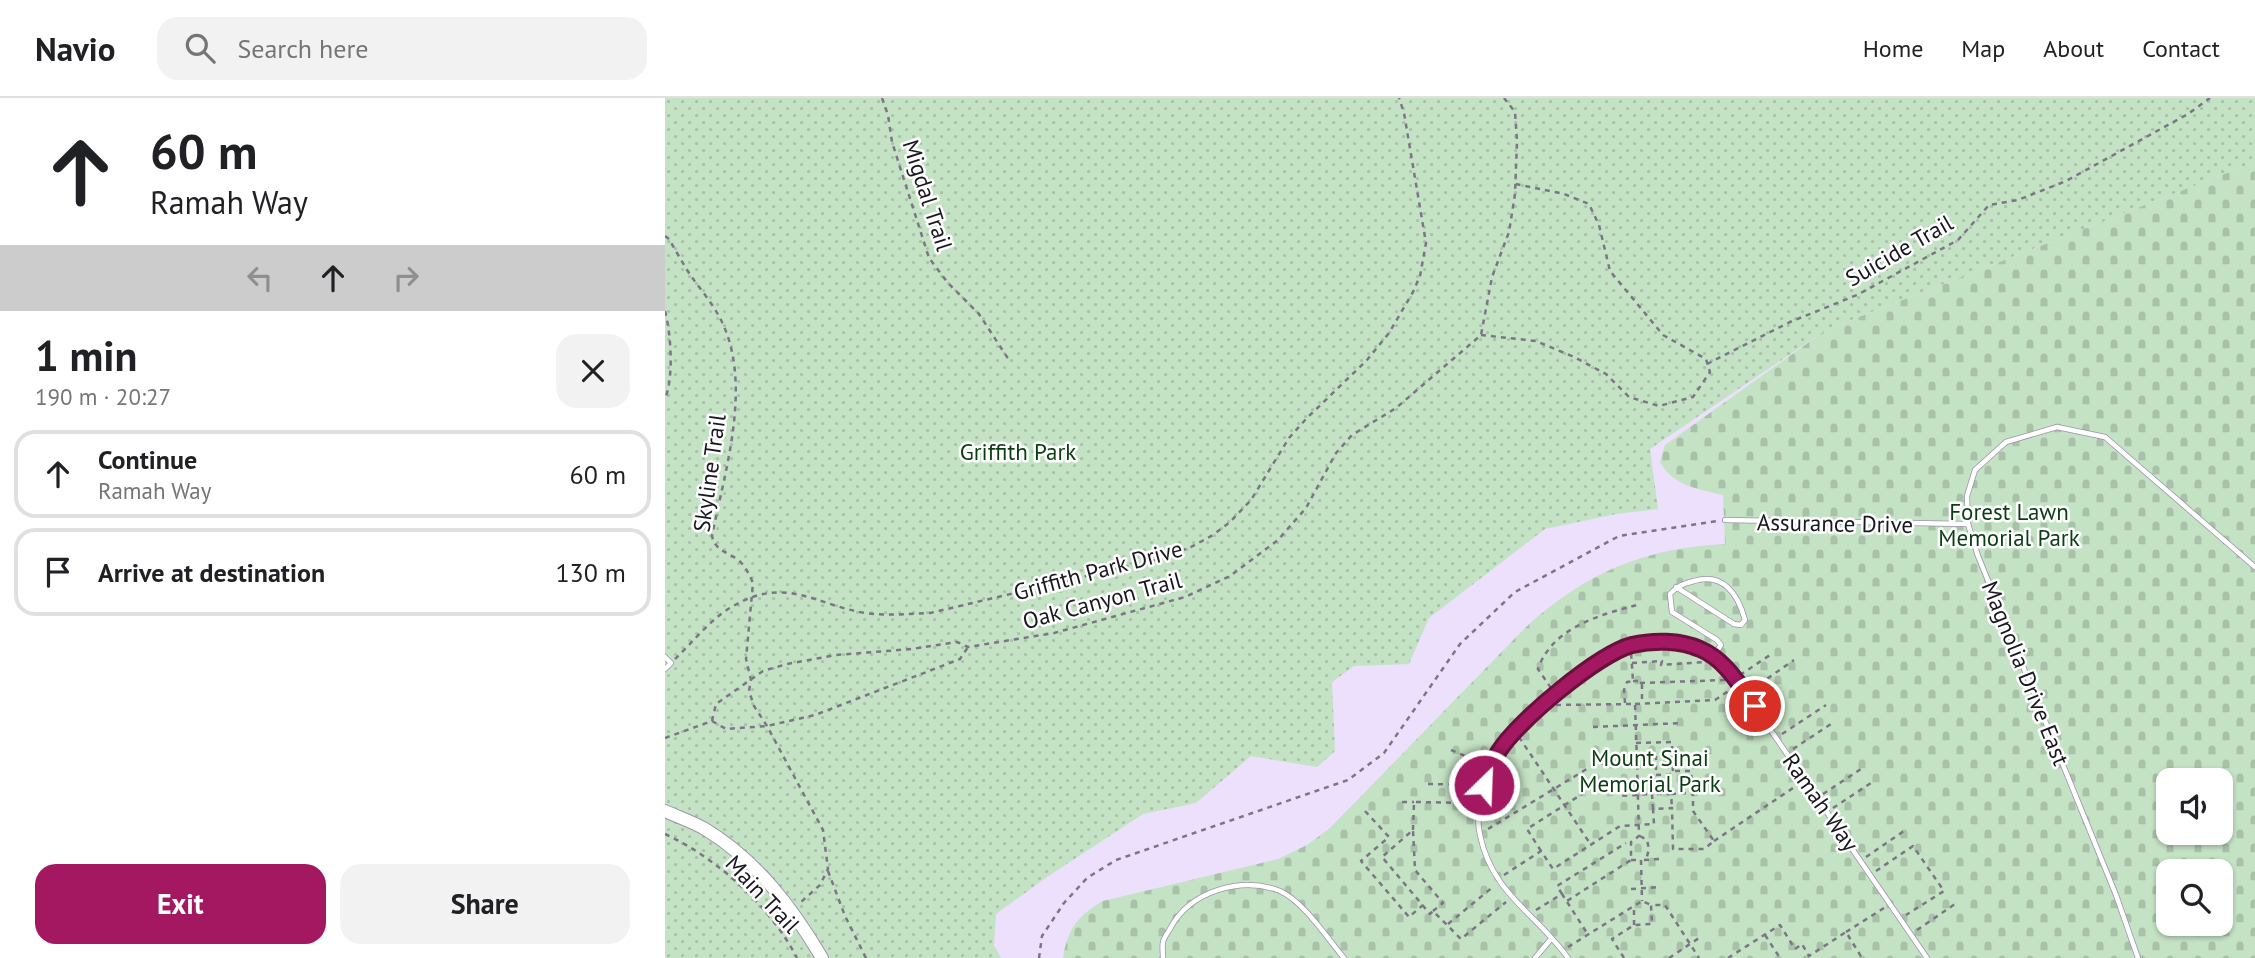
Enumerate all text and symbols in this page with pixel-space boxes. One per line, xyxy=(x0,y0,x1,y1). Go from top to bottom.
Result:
search box xyxy=(157,17,647,80)
text: Navio xyxy=(35,27,115,70)
icon: search xyxy=(181,29,219,67)
text: Search here xyxy=(237,32,369,65)
text: Home xyxy=(1863,33,1923,64)
text: Map xyxy=(1961,33,2005,64)
text: About xyxy=(2043,33,2104,64)
text: Contact xyxy=(2142,33,2220,64)
text: 60 m xyxy=(150,119,257,183)
icon: ahead xyxy=(35,126,126,217)
street label: Migdal Trail xyxy=(896,136,960,254)
text: Ramah Way xyxy=(150,181,308,223)
street label: Suicide Trail xyxy=(1840,207,1958,292)
icon: left xyxy=(241,259,279,297)
icon: ahead xyxy=(314,259,352,297)
icon: right xyxy=(387,259,425,297)
text: 1 min xyxy=(35,328,137,383)
button: close xyxy=(556,334,630,408)
text: 190 m · 20:27 xyxy=(35,382,171,411)
street label: Skyline Trail xyxy=(686,412,732,534)
park label: Griffith Park xyxy=(960,437,1076,466)
text: Continue xyxy=(98,443,197,476)
icon: ahead xyxy=(39,455,77,493)
text: 60 m xyxy=(570,458,626,491)
text: Ramah Way xyxy=(98,476,211,505)
park label: Forest Lawn Memorial Park xyxy=(1938,497,2080,552)
street label: Assurance Drive xyxy=(1757,507,1913,539)
street label: Griffith Park Drive xyxy=(1010,534,1186,606)
icon: arrive xyxy=(39,553,77,591)
text: Arrive at destination xyxy=(98,556,325,589)
text: 130 m xyxy=(555,556,626,589)
street label: Oak Canyon Trail xyxy=(1019,565,1185,635)
street label: Magnolia Drive East xyxy=(1976,577,2076,770)
pin xyxy=(1725,676,1785,736)
icon: arrive xyxy=(1736,687,1774,725)
park label: Mount Sinai Memorial Park xyxy=(1579,743,1721,798)
street label: Ramah Way xyxy=(1777,747,1866,857)
position arrow xyxy=(1447,748,1521,822)
map controls xyxy=(2156,768,2233,936)
button: sound xyxy=(2156,768,2233,845)
street label: Main Trail xyxy=(720,849,807,939)
button: search xyxy=(2156,859,2233,936)
button: Exit xyxy=(35,864,326,944)
button: Share xyxy=(340,864,630,944)

